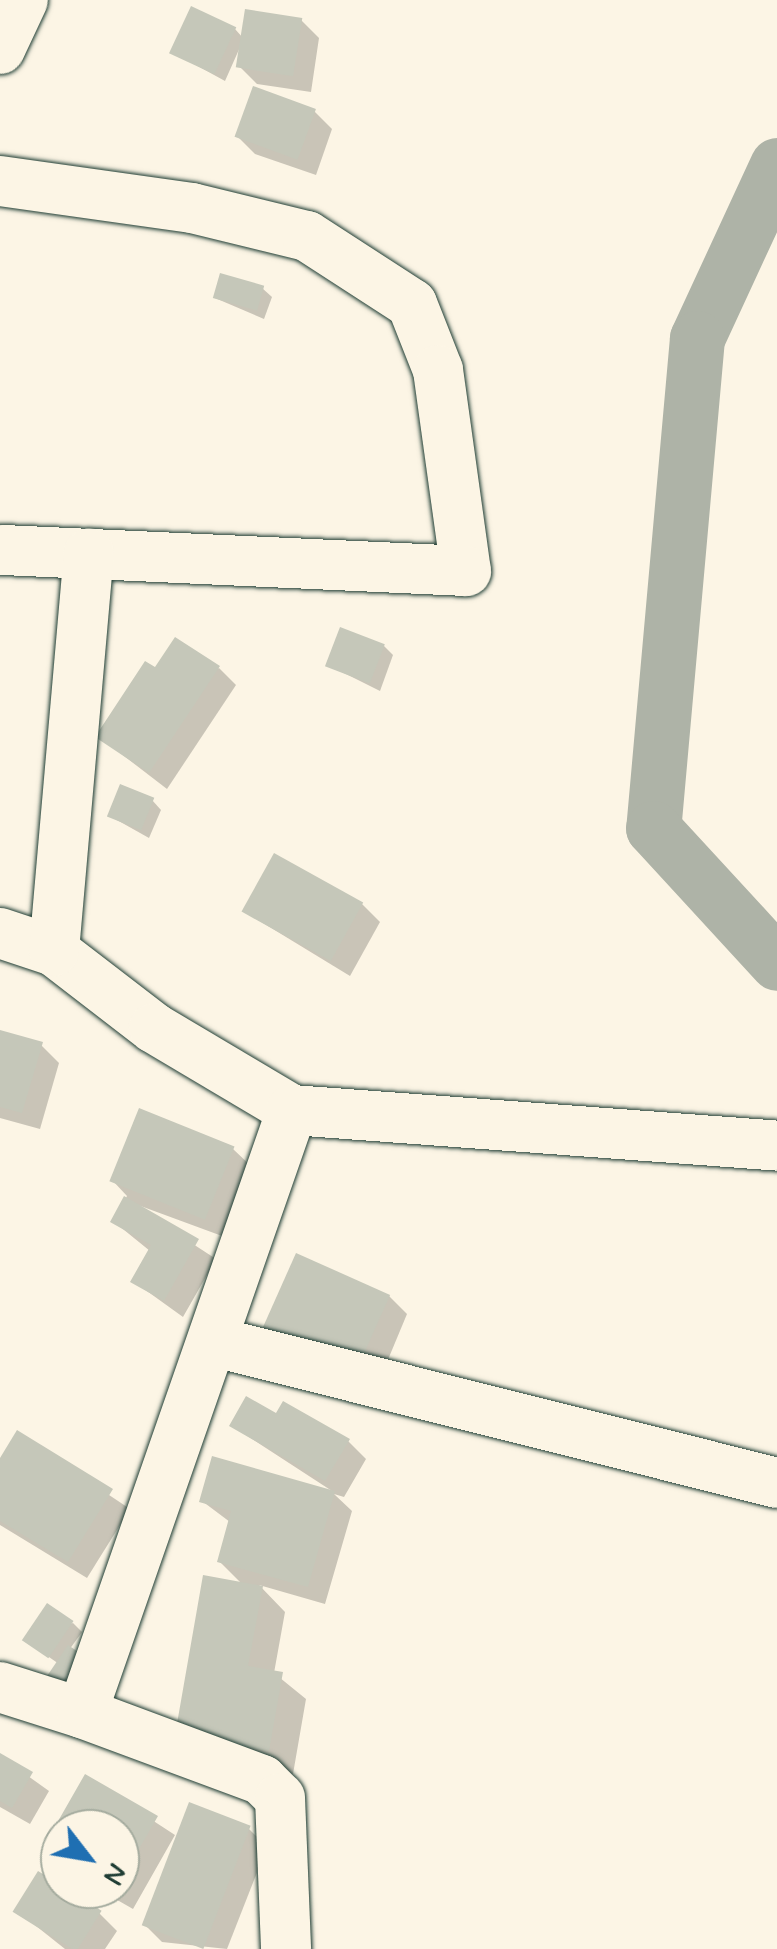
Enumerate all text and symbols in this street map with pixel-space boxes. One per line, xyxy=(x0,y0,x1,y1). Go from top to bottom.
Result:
north arrow xyxy=(40,1809,140,1909)
text: N xyxy=(94,1856,135,1891)

